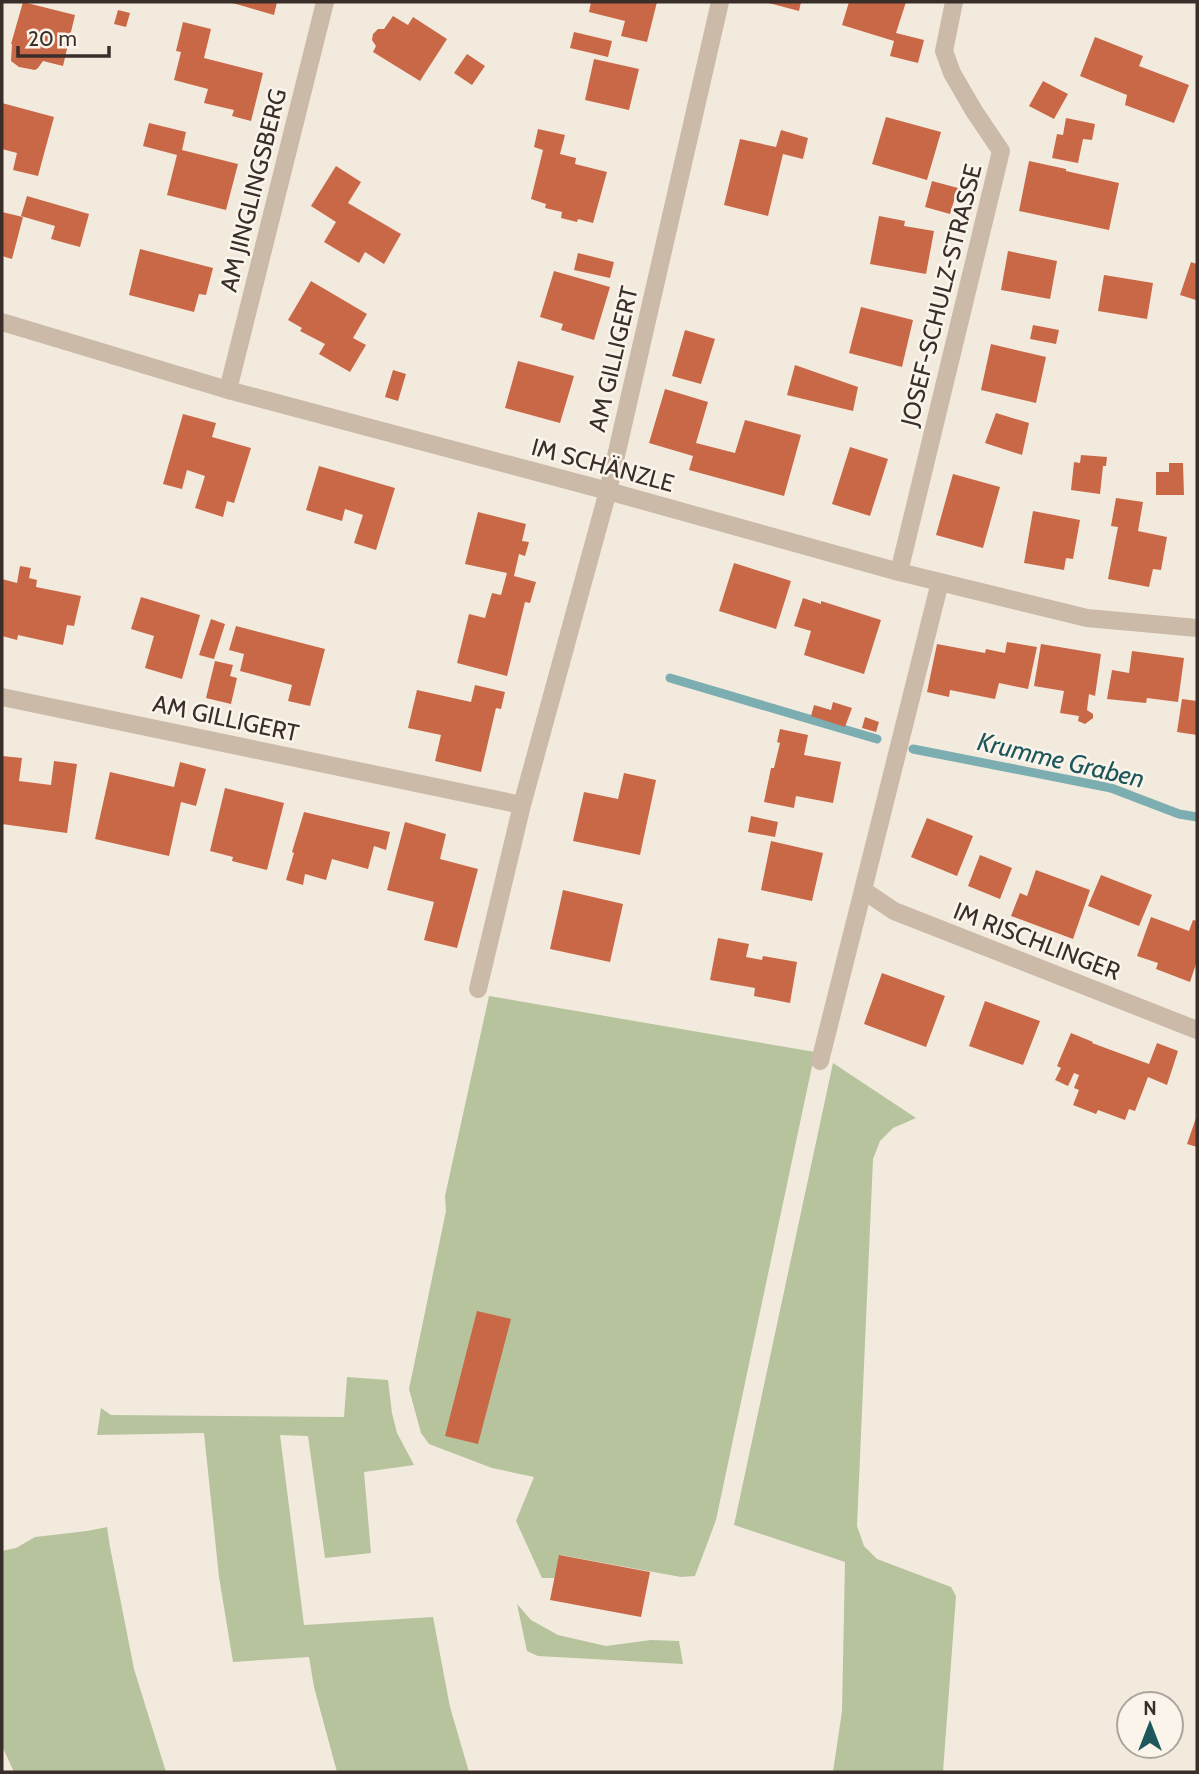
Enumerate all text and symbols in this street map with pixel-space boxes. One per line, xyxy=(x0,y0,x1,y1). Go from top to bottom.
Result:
scale bar xyxy=(18,14,108,58)
text: 20 m xyxy=(28,26,77,51)
street label: AM JINGLINGSBERG xyxy=(214,85,292,295)
street label: JOSEF-SCHULZ-STRASSE xyxy=(894,161,988,430)
street label: AM GILLIGERT xyxy=(582,283,644,435)
street label: IM SCHÄNZLE xyxy=(528,432,678,498)
street label: AM GILLIGERT xyxy=(150,688,302,748)
water label: Krumme Graben xyxy=(974,725,1148,795)
street label: IM RISCHLINGER xyxy=(950,896,1125,986)
north arrow xyxy=(1115,1690,1185,1760)
text: N xyxy=(1143,1697,1157,1720)

